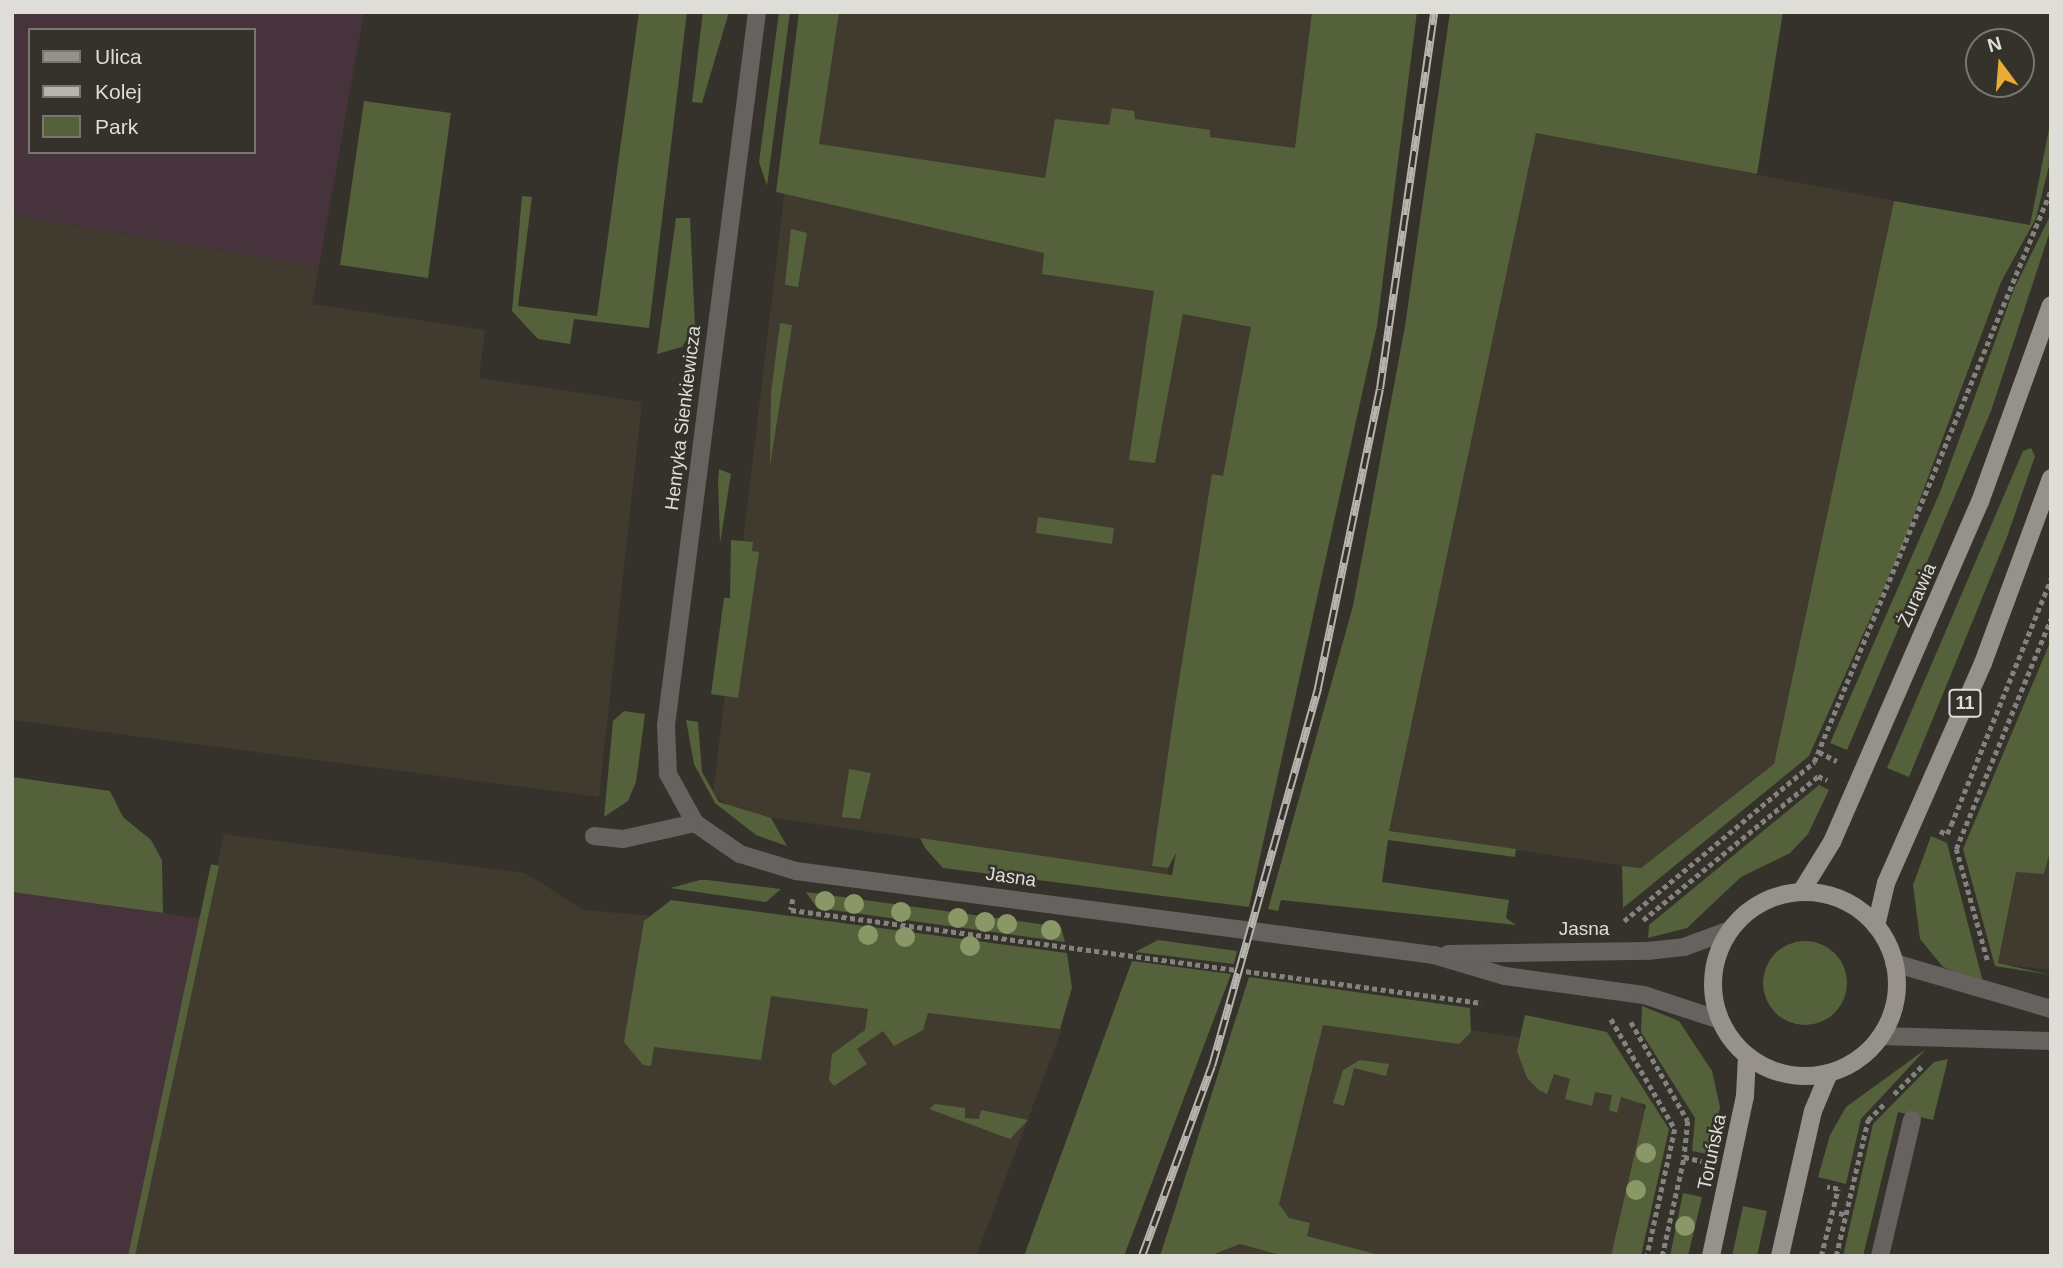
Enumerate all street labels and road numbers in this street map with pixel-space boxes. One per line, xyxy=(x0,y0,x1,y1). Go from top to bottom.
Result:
street label: Henryka Sienkiewicza xyxy=(660,324,706,512)
street label: Żurawia xyxy=(1893,559,1941,631)
road number: 11 xyxy=(1948,688,1982,718)
street label: Jasna xyxy=(984,862,1038,892)
street label: Jasna xyxy=(1559,918,1609,940)
street label: Toruńska xyxy=(1693,1112,1731,1192)

